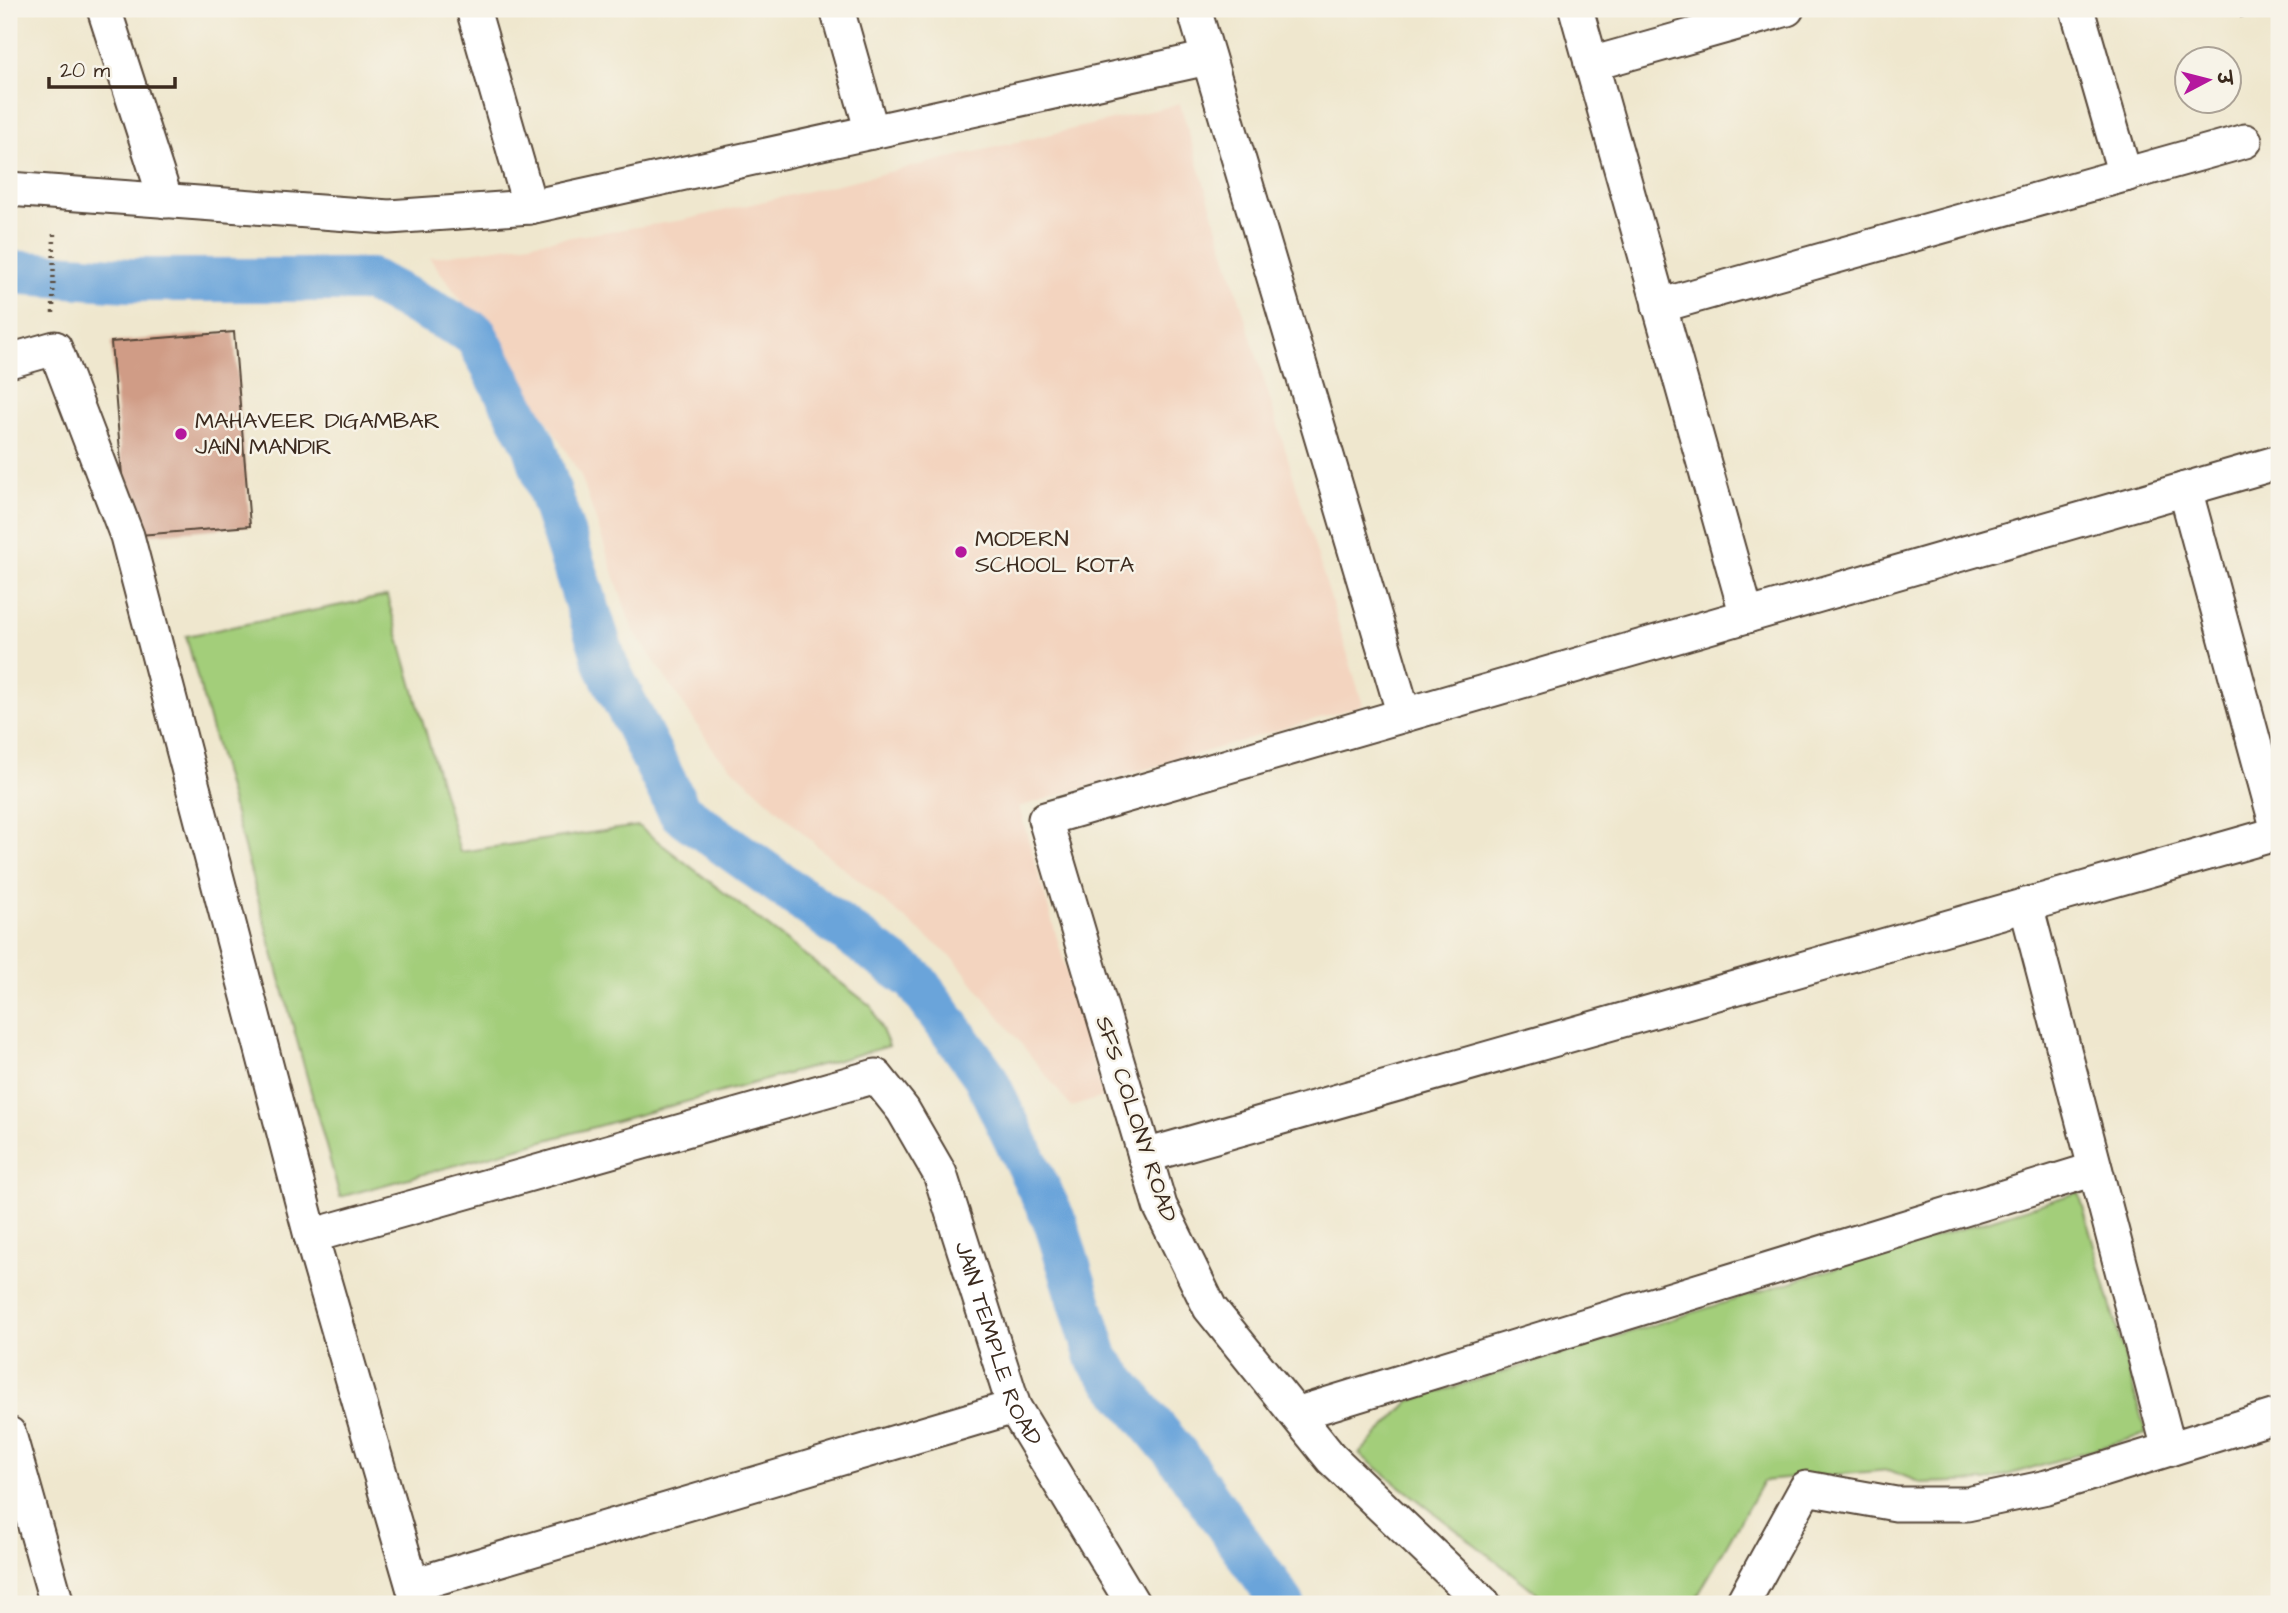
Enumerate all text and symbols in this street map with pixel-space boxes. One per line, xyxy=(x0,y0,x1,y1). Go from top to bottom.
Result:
scale bar xyxy=(49,46,175,90)
north arrow xyxy=(2172,46,2242,116)
text: 20 m xyxy=(60,56,111,85)
text: उ xyxy=(2209,68,2238,88)
place label: MAHAVEER DIGAMBAR JAIN MANDIR xyxy=(195,405,440,463)
marker: MAHAVEER DIGAMBAR JAIN MANDIR xyxy=(173,426,189,442)
place label: MODERN SCHOOL KOTA xyxy=(975,523,1135,581)
marker: MODERN SCHOOL KOTA xyxy=(953,544,969,560)
street label: SFS COLONY ROAD xyxy=(1088,1012,1184,1226)
street label: JAIN TEMPLE ROAD xyxy=(946,1237,1050,1452)

